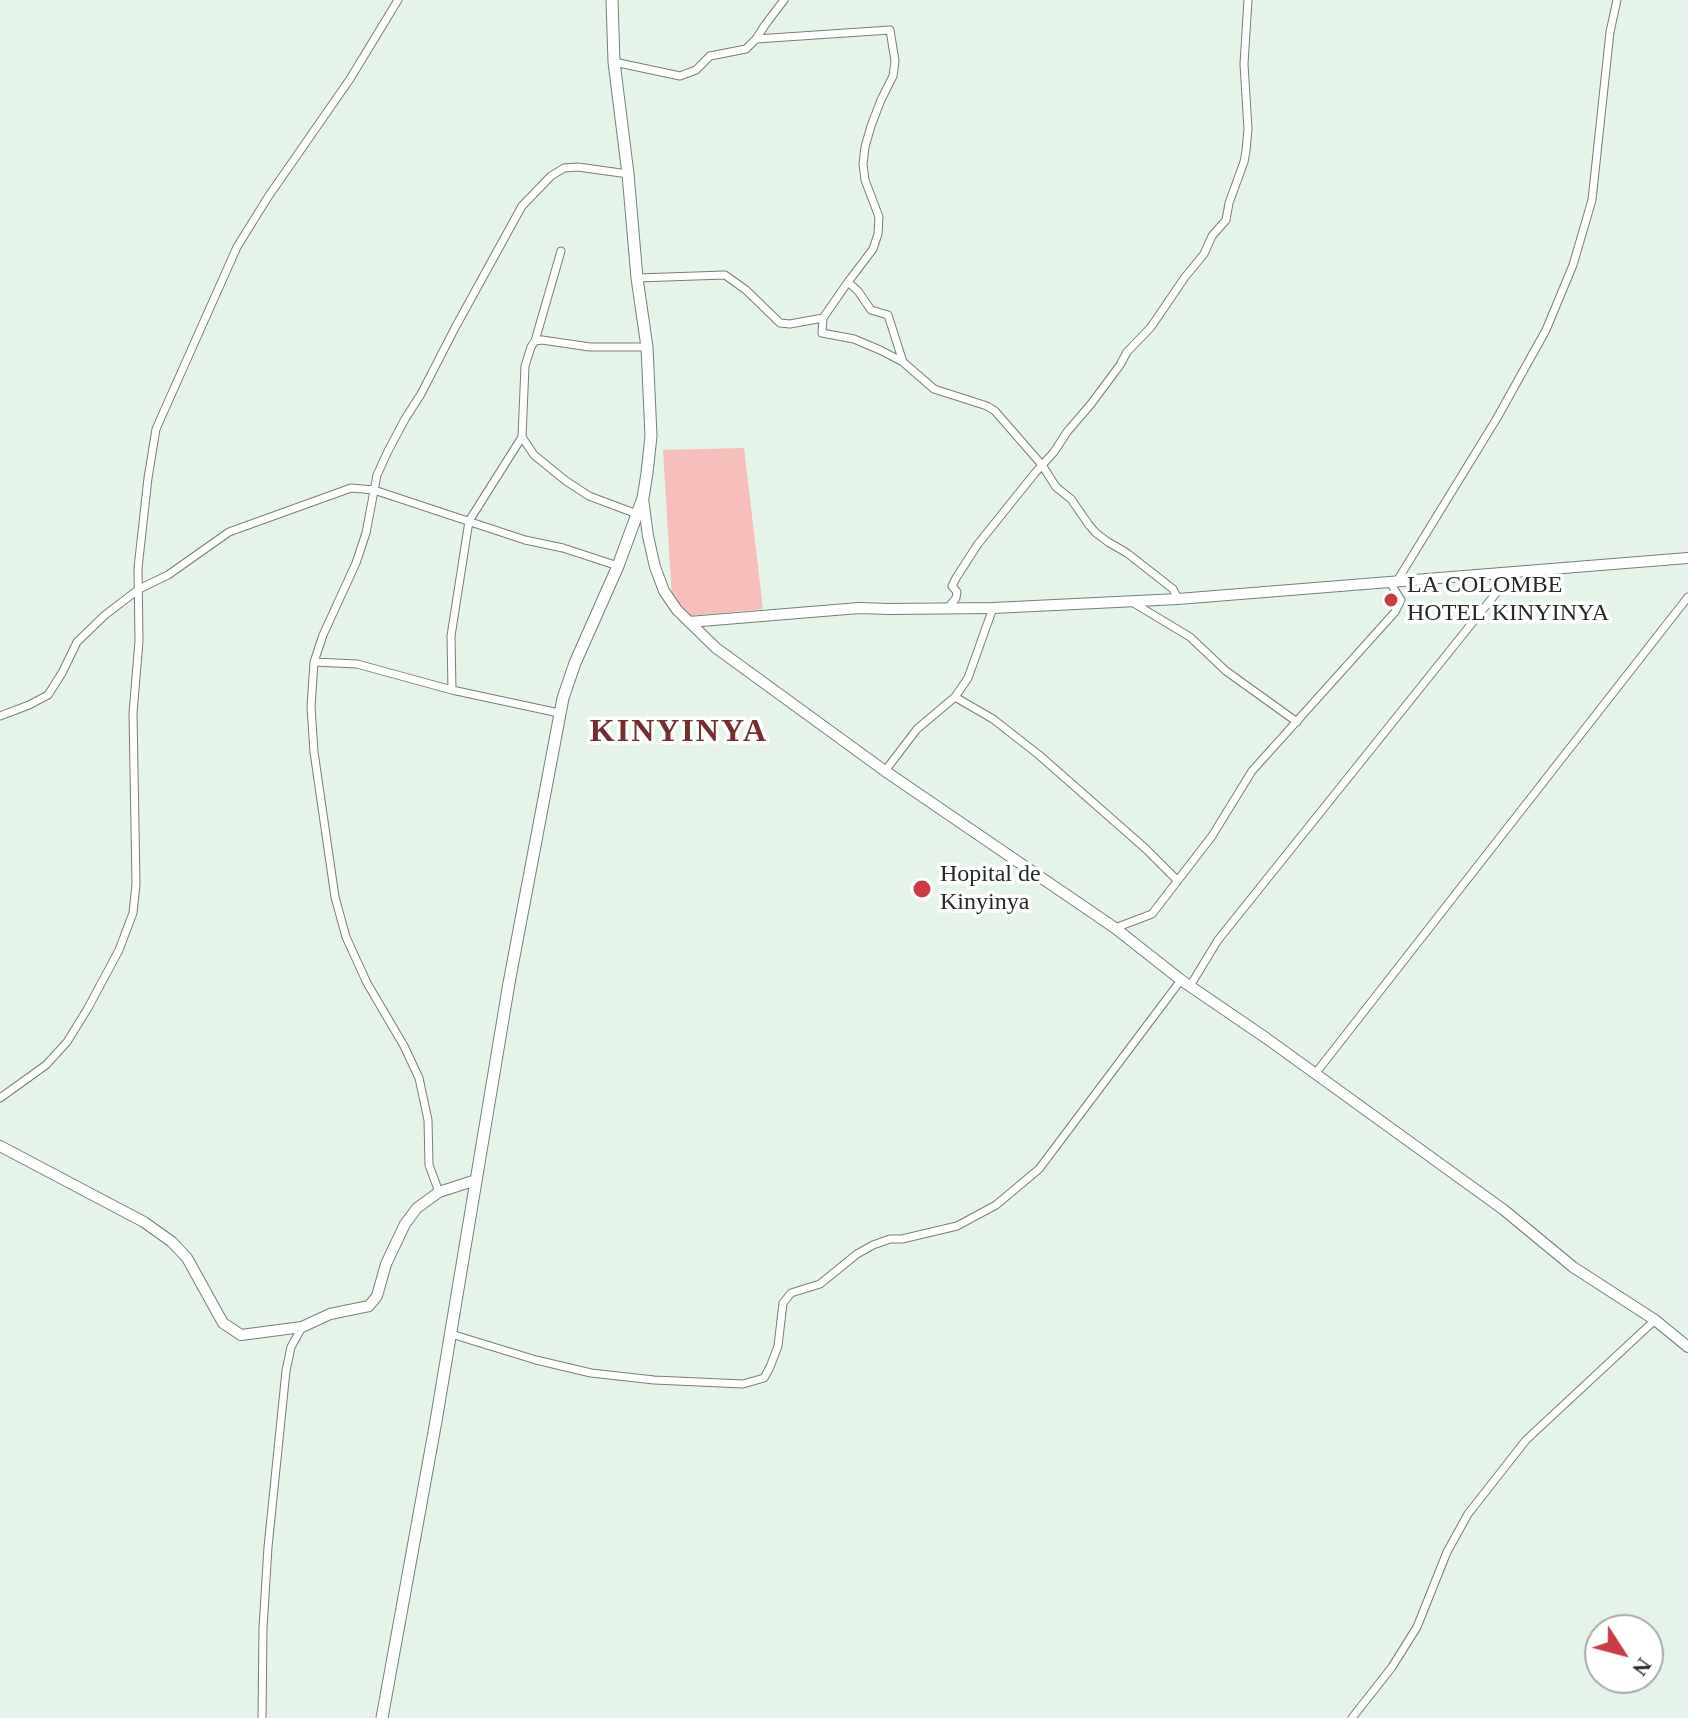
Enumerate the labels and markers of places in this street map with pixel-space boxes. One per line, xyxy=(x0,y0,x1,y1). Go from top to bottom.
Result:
place label: LA COLOMBE HOTEL KINYINYA xyxy=(1407,572,1609,628)
marker: LA COLOMBE HOTEL KINYINYA xyxy=(1382,591,1400,609)
place label: Hopital de Kinyinya xyxy=(940,861,1041,917)
marker: Hopital de Kinyinya xyxy=(911,878,933,900)

